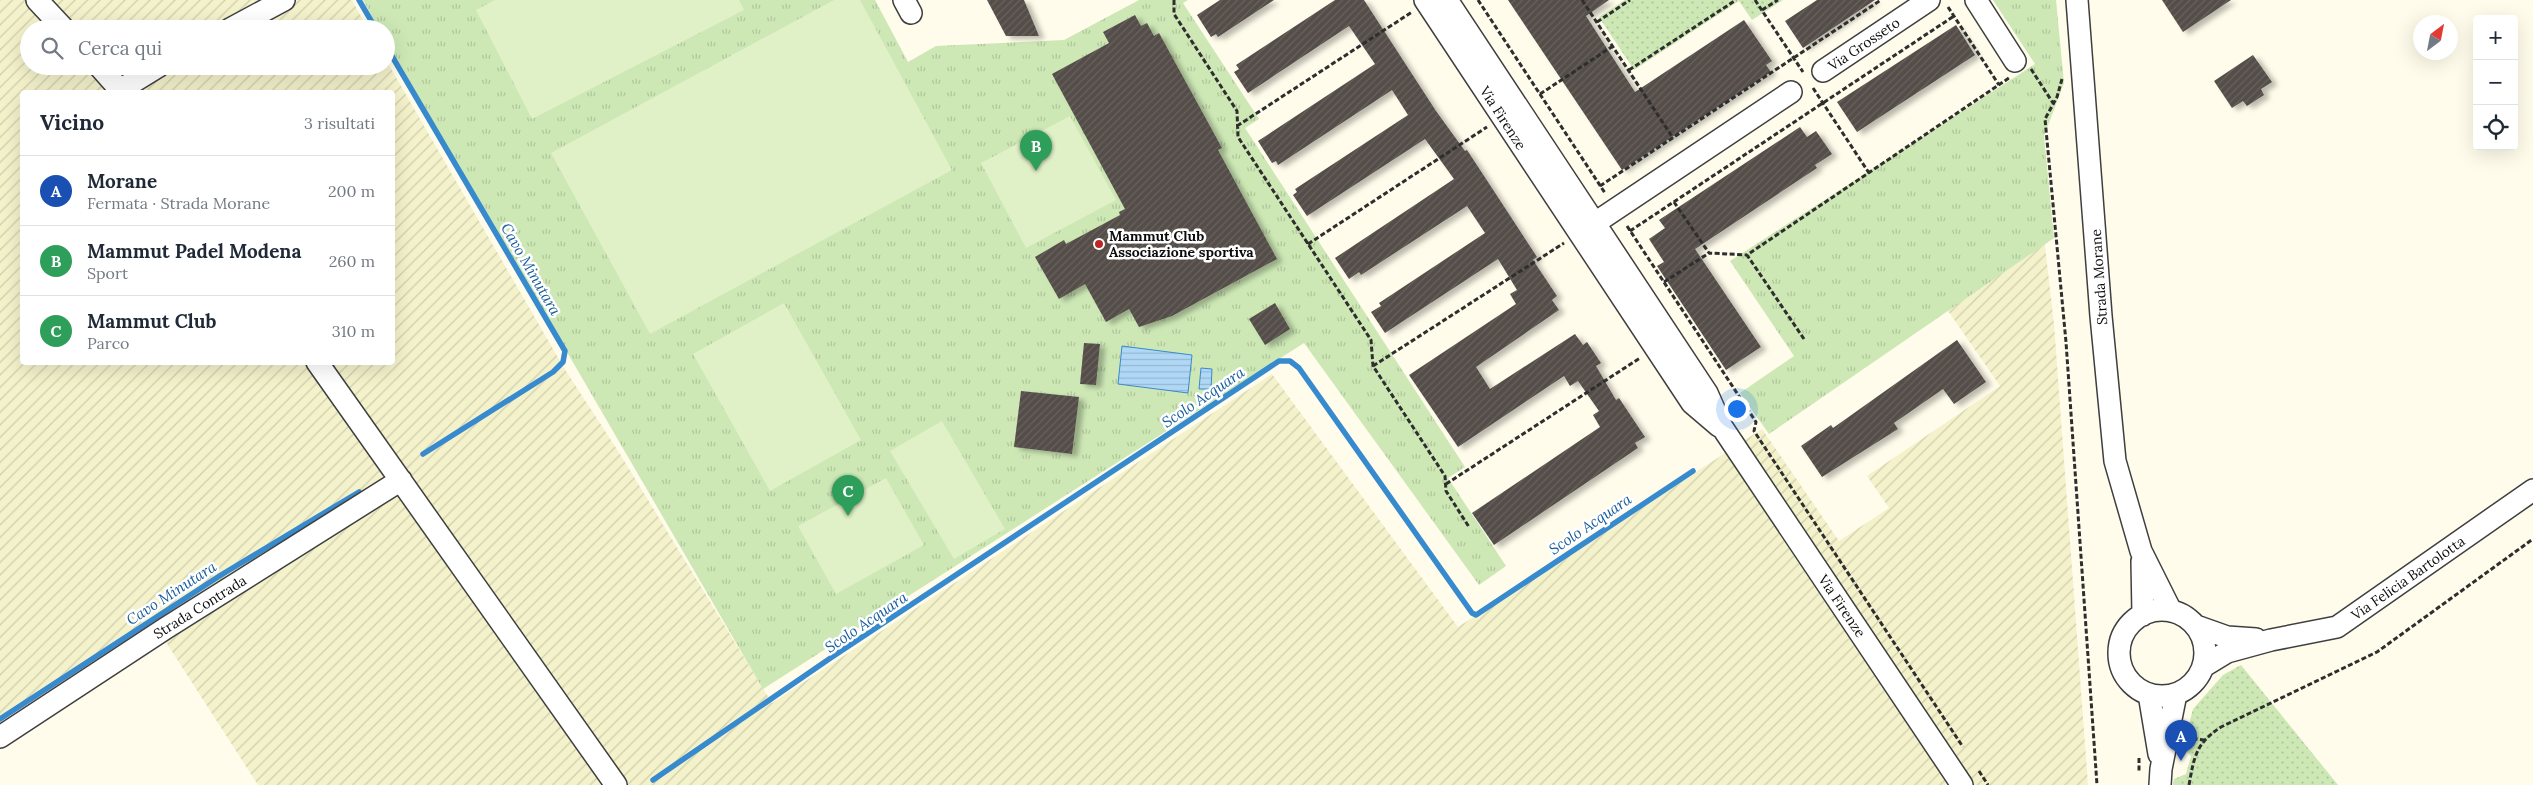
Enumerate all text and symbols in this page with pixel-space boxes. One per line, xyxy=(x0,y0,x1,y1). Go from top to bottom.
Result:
street label: Via Grosseto xyxy=(1824,13,1903,75)
north arrow xyxy=(2413,15,2458,60)
map controls xyxy=(2473,15,2518,150)
button: + xyxy=(2473,15,2518,60)
search box xyxy=(20,20,395,75)
icon: search xyxy=(38,34,66,62)
text: Cerca qui xyxy=(78,36,162,60)
button: − xyxy=(2473,60,2518,105)
street label: Via Firenze xyxy=(1475,82,1530,153)
button: locate xyxy=(2473,105,2518,150)
text: Vicino xyxy=(40,109,104,136)
text: 3 risultati xyxy=(304,113,375,133)
pin: B xyxy=(1020,130,1052,171)
text: Morane xyxy=(87,169,157,193)
text: A xyxy=(51,181,61,201)
text: 200 m xyxy=(328,181,375,201)
text: Fermata · Strada Morane xyxy=(87,193,270,213)
water label: Cavo Minutara xyxy=(497,220,565,319)
place label: Mammut Club Associazione sportiva xyxy=(1109,227,1254,261)
street label: Strada Morane xyxy=(2087,228,2111,326)
marker: Mammut Club Associazione sportiva xyxy=(1093,238,1105,250)
text: Mammut Padel Modena xyxy=(87,239,301,263)
text: B xyxy=(51,251,61,271)
text: 260 m xyxy=(329,251,375,271)
text: Sport xyxy=(87,263,128,283)
text: Mammut Club xyxy=(87,309,216,333)
text: C xyxy=(50,321,62,341)
text: 310 m xyxy=(332,321,375,341)
text: Parco xyxy=(87,333,129,353)
water label: Scolo Acquara xyxy=(1158,362,1249,432)
your location xyxy=(1724,396,1750,422)
pin: C xyxy=(832,475,864,516)
water label: Scolo Acquara xyxy=(1545,489,1636,559)
street label: Via Felicia Bartolotta xyxy=(2347,532,2468,625)
water label: Cavo Minutara xyxy=(123,556,220,629)
street label: Via Firenze xyxy=(1814,570,1870,641)
street label: Strada Contrada xyxy=(150,571,250,643)
water label: Scolo Acquara xyxy=(821,587,912,657)
pin: A xyxy=(2165,720,2197,761)

